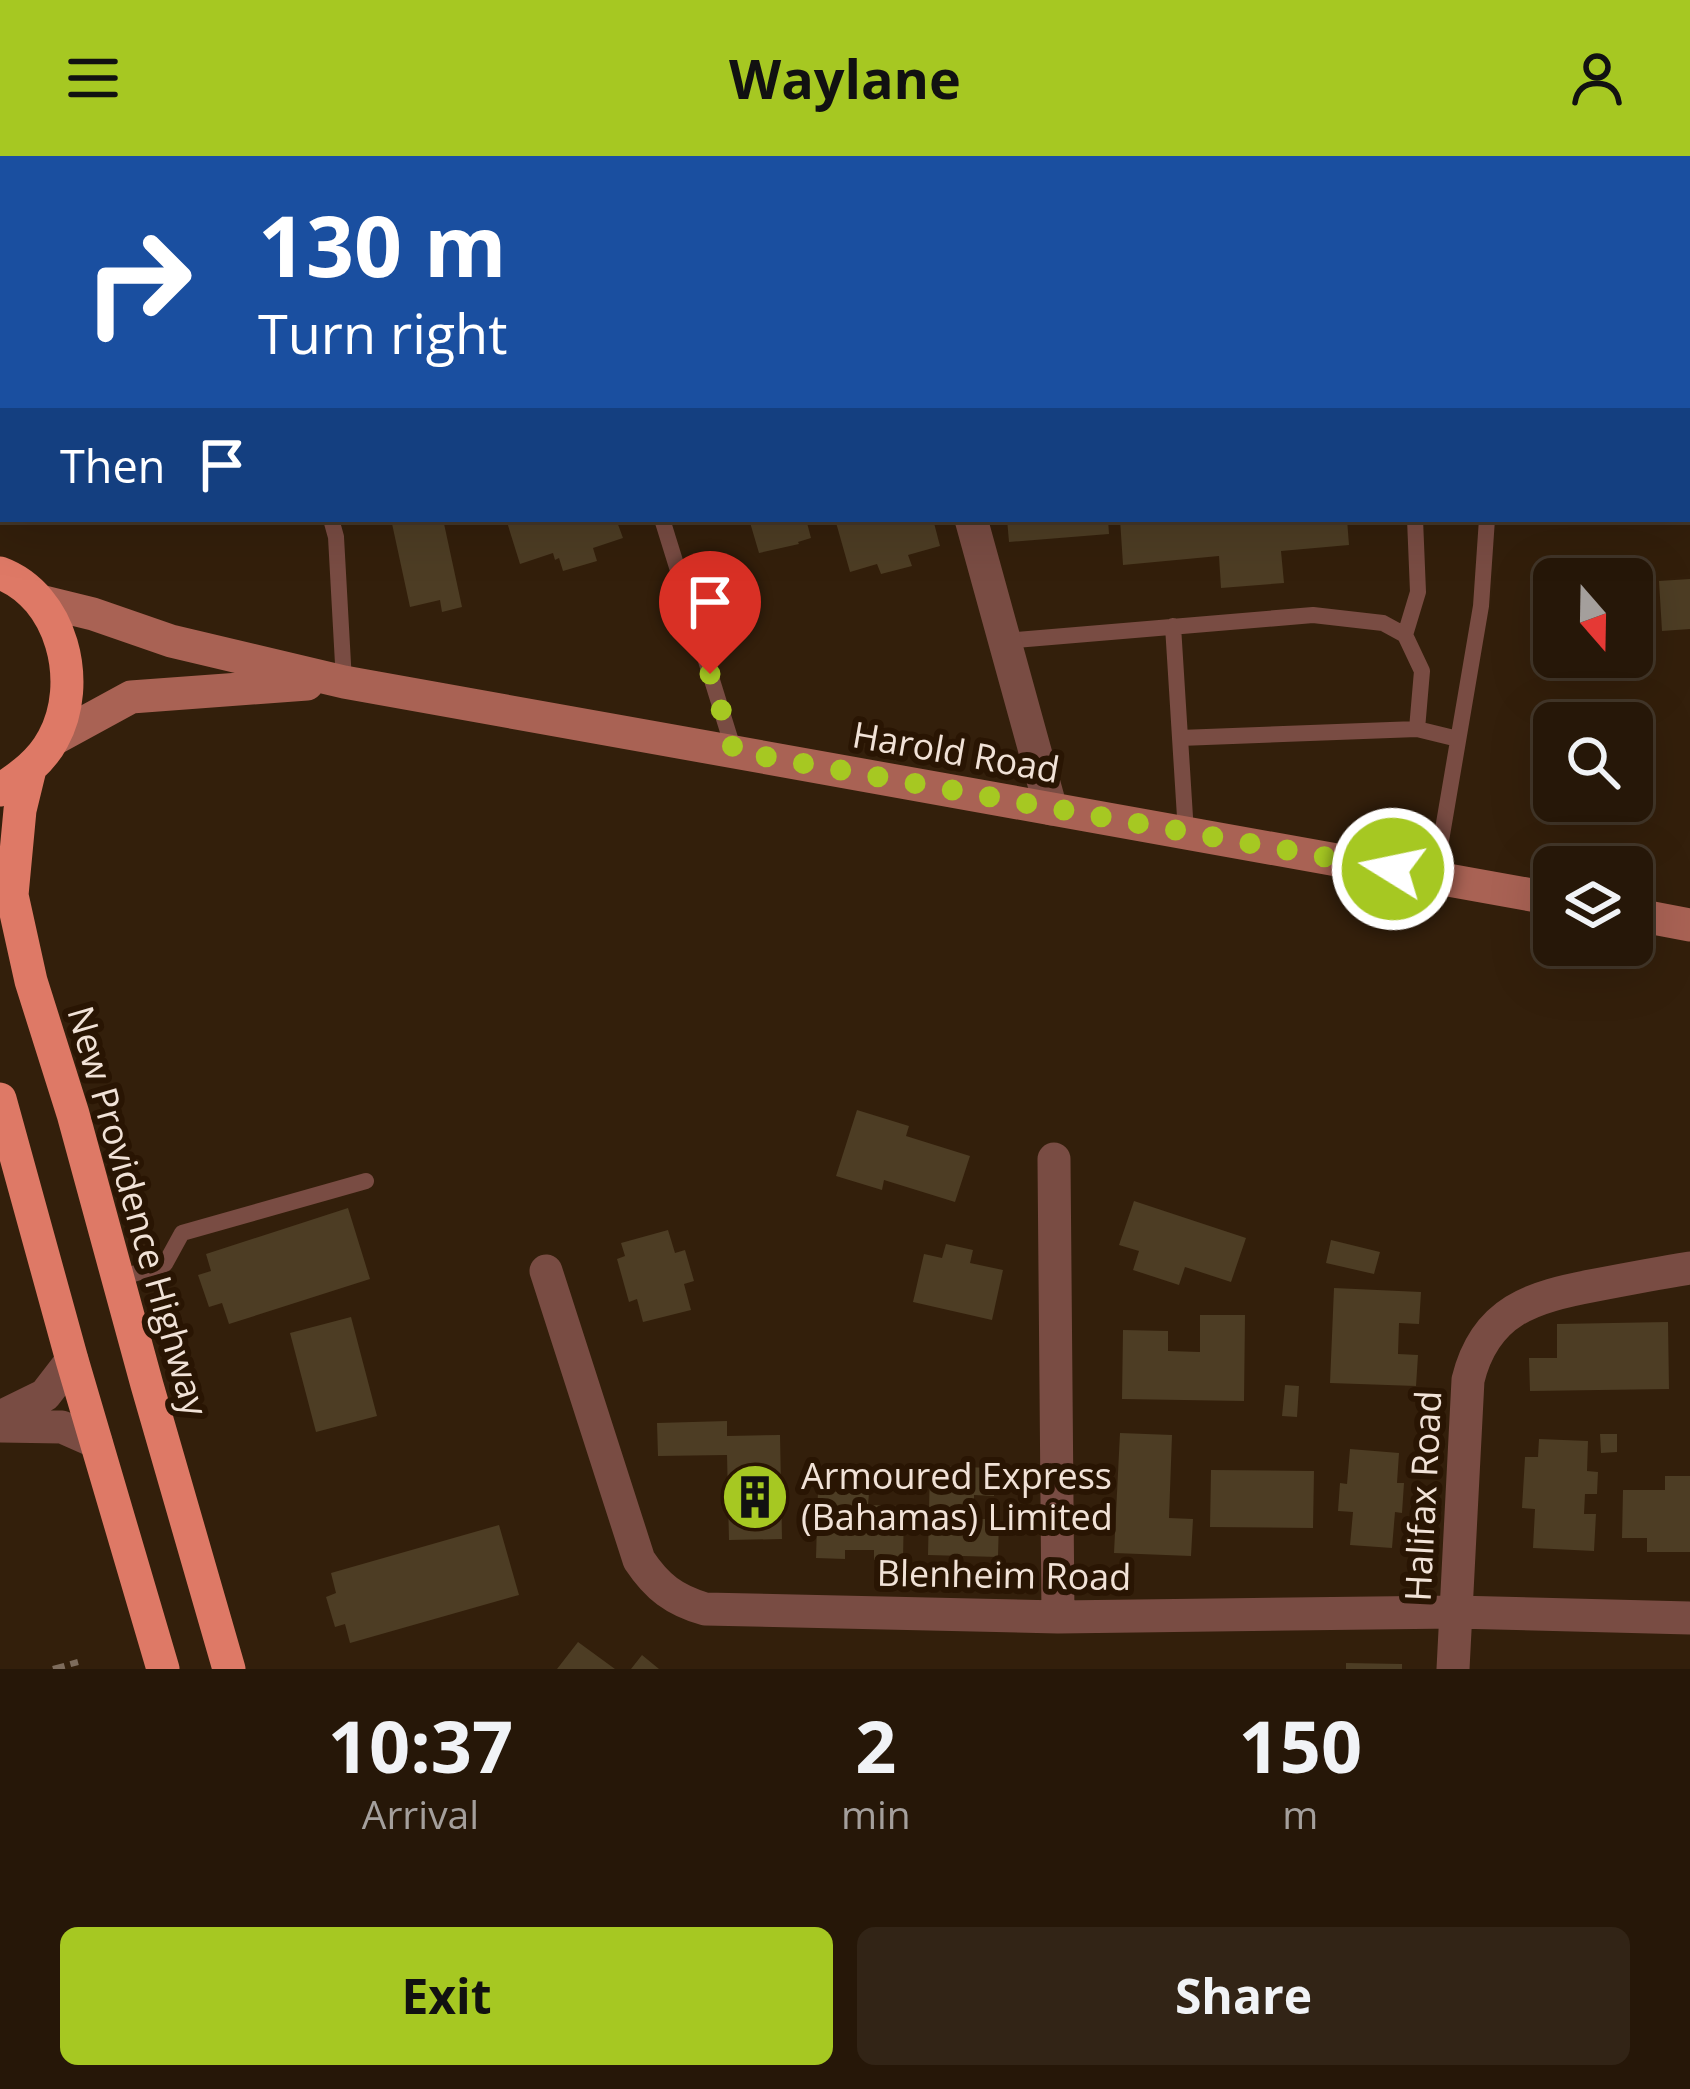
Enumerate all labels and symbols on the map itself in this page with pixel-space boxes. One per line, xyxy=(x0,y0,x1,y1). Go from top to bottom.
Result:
pin xyxy=(659,551,761,674)
north arrow xyxy=(1533,558,1653,678)
street label: Harold Road xyxy=(849,709,1063,794)
position arrow xyxy=(1330,806,1456,932)
street label: New Providence Highway xyxy=(56,1000,221,1422)
street label: Halifax Road xyxy=(1393,1389,1452,1603)
place label: Armoured Express (Bahamas) Limited xyxy=(801,1451,1113,1541)
building icon: Armoured Express (Bahamas) Limited xyxy=(720,1462,790,1532)
street label: Blenheim Road xyxy=(876,1548,1132,1601)

